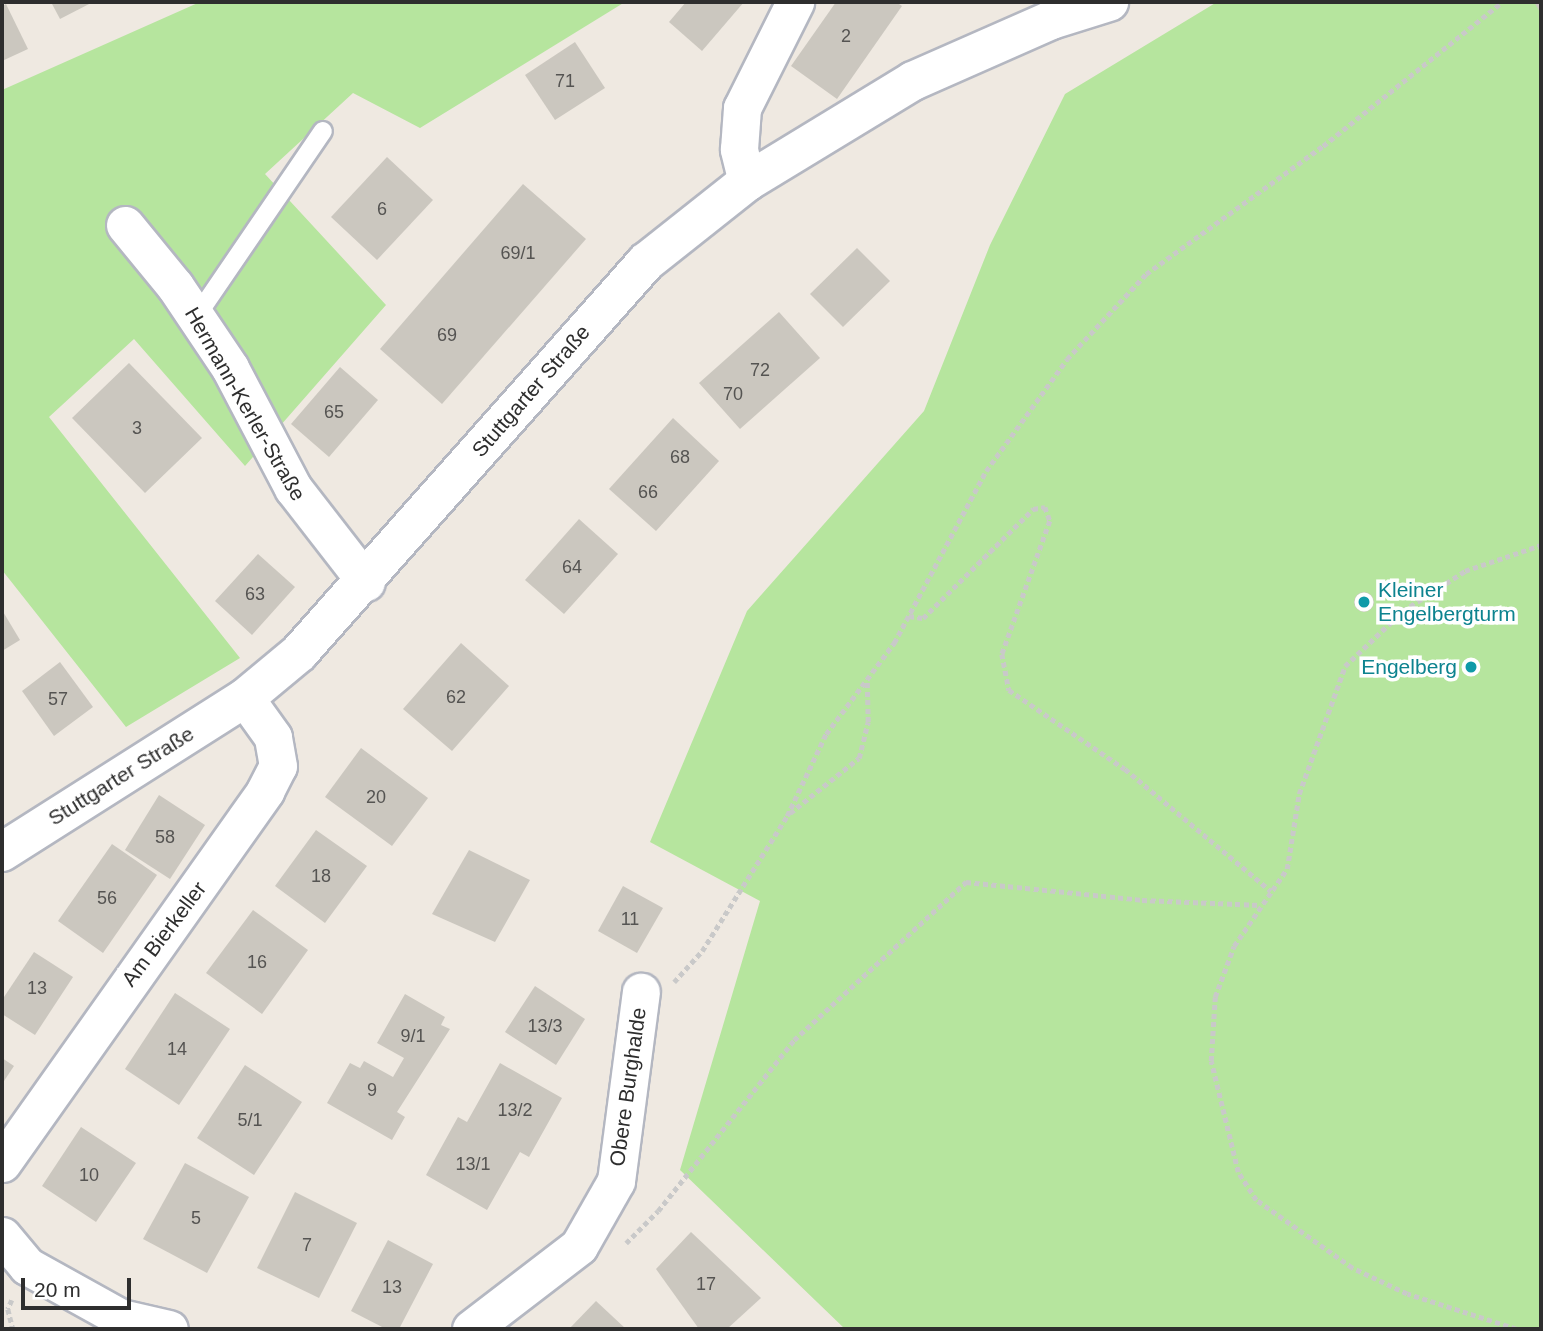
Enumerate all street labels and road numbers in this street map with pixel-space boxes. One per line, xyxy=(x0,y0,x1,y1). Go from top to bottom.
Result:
street label: Hermann-Kerler-Straße xyxy=(179,303,311,505)
street label: Stuttgarter Straße xyxy=(467,320,595,462)
street label: Stuttgarter Straße xyxy=(44,721,198,831)
street label: Am Bierkeller xyxy=(116,877,212,991)
street label: Obere Burghalde xyxy=(604,1006,652,1168)

